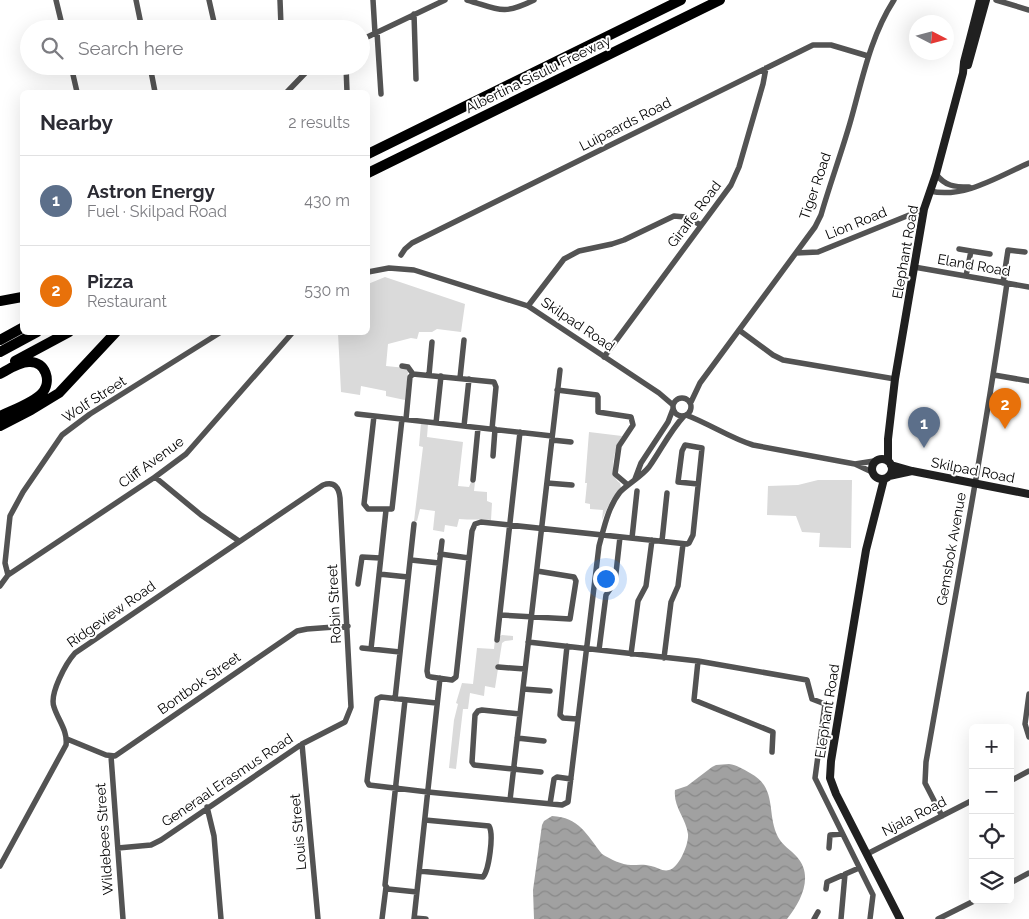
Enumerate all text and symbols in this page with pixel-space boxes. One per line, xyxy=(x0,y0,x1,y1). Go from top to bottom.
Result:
north arrow xyxy=(909,15,954,60)
search box xyxy=(20,20,370,75)
street label: Albertina Sisulu Freeway xyxy=(463,32,613,116)
icon: search xyxy=(38,34,66,62)
text: Search here xyxy=(78,37,184,59)
street label: Luipaards Road xyxy=(576,94,674,154)
text: Nearby xyxy=(40,110,113,135)
text: 2 results xyxy=(288,113,350,132)
street label: Tiger Road xyxy=(796,150,834,222)
street label: Giraffe Road xyxy=(664,178,724,250)
text: Astron Energy xyxy=(87,180,215,202)
text: 1 xyxy=(52,191,60,210)
text: 430 m xyxy=(304,191,350,210)
text: Fuel · Skilpad Road xyxy=(87,202,227,221)
street label: Lion Road xyxy=(823,203,889,243)
street label: Elephant Road xyxy=(889,204,921,300)
street label: Eland Road xyxy=(936,251,1012,279)
text: Pizza xyxy=(87,270,133,292)
text: 2 xyxy=(51,281,61,300)
text: 530 m xyxy=(304,281,350,300)
text: Restaurant xyxy=(87,292,167,311)
street label: Skilpad Road xyxy=(538,294,618,354)
street label: Wolf Street xyxy=(59,372,129,425)
pin: 2 xyxy=(989,388,1021,429)
pin: 1 xyxy=(908,407,940,448)
street label: Cliff Avenue xyxy=(115,433,187,491)
street label: Skilpad Road xyxy=(930,454,1016,486)
street label: Gemsbok Avenue xyxy=(933,491,969,607)
street label: Robin Street xyxy=(324,564,344,644)
your location xyxy=(593,566,619,592)
street label: Ridgeview Road xyxy=(64,578,158,650)
street label: Bontbok Street xyxy=(155,648,244,717)
street label: Elephant Road xyxy=(812,663,842,759)
map controls xyxy=(969,724,1014,904)
button: + xyxy=(969,724,1014,769)
street label: Generaal Erasmus Road xyxy=(158,730,296,830)
button: − xyxy=(969,769,1014,814)
street label: Wildebees Street xyxy=(92,782,116,896)
street label: Louis Street xyxy=(287,793,309,871)
street label: Njala Road xyxy=(879,793,949,839)
button: locate xyxy=(969,814,1014,859)
button: layers xyxy=(969,859,1014,904)

